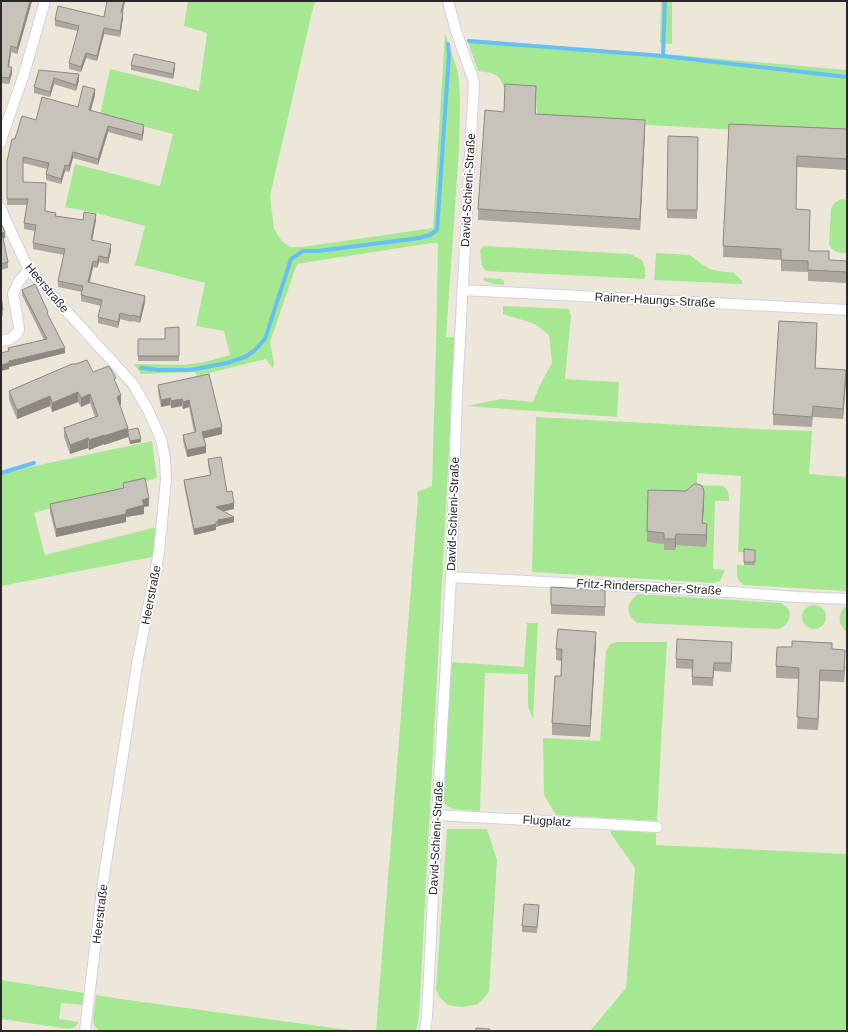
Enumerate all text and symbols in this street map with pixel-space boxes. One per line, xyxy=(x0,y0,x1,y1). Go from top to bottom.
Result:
street label: David-Schieni-Straße xyxy=(458,132,478,247)
street label: Heerstraße xyxy=(22,261,72,316)
street label: Rainer-Haungs-Straße xyxy=(594,290,716,310)
street label: David-Schieni-Straße xyxy=(444,456,462,571)
street label: Heerstraße xyxy=(138,564,164,626)
street label: Fritz-Rinderspacher-Straße xyxy=(576,576,722,598)
street label: David-Schieni-Straße xyxy=(426,780,446,895)
street label: Flugplatz xyxy=(522,813,572,829)
street label: Heerstraße xyxy=(89,883,111,945)

